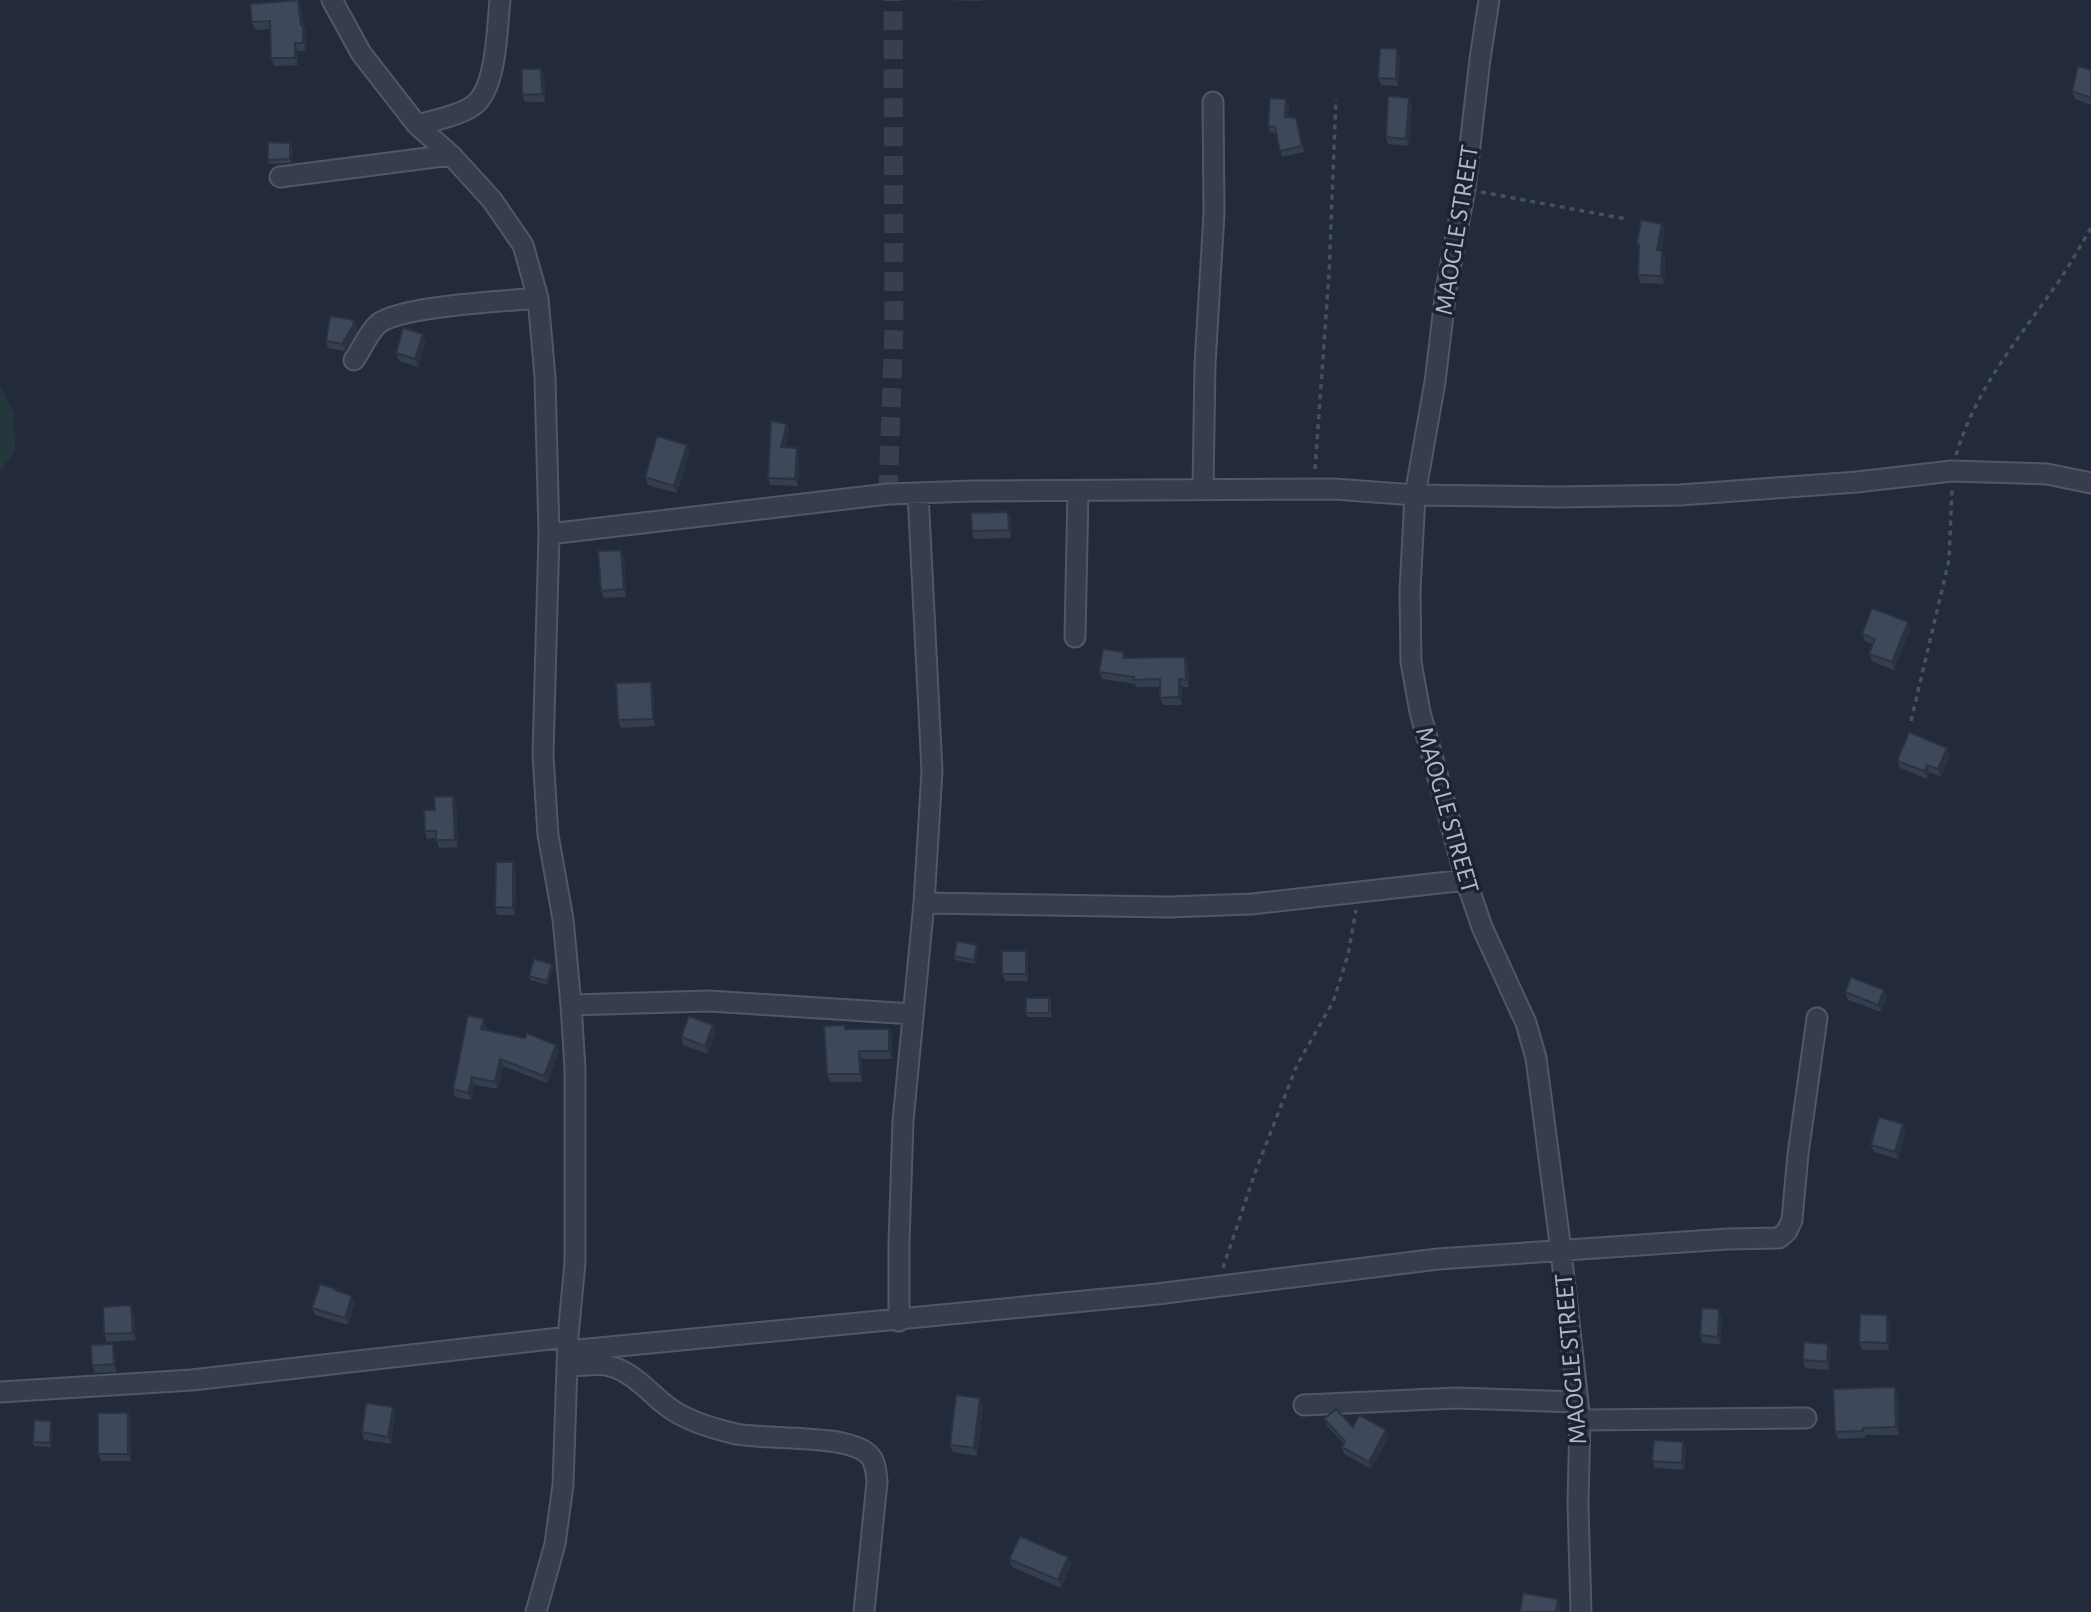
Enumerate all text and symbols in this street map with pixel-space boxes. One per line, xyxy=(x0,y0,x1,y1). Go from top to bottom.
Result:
street label: MAOGLE STREET xyxy=(1431,143,1483,317)
street label: MAOGLE STREET xyxy=(1411,724,1483,896)
street label: MAOGLE STREET xyxy=(1551,1272,1591,1446)

